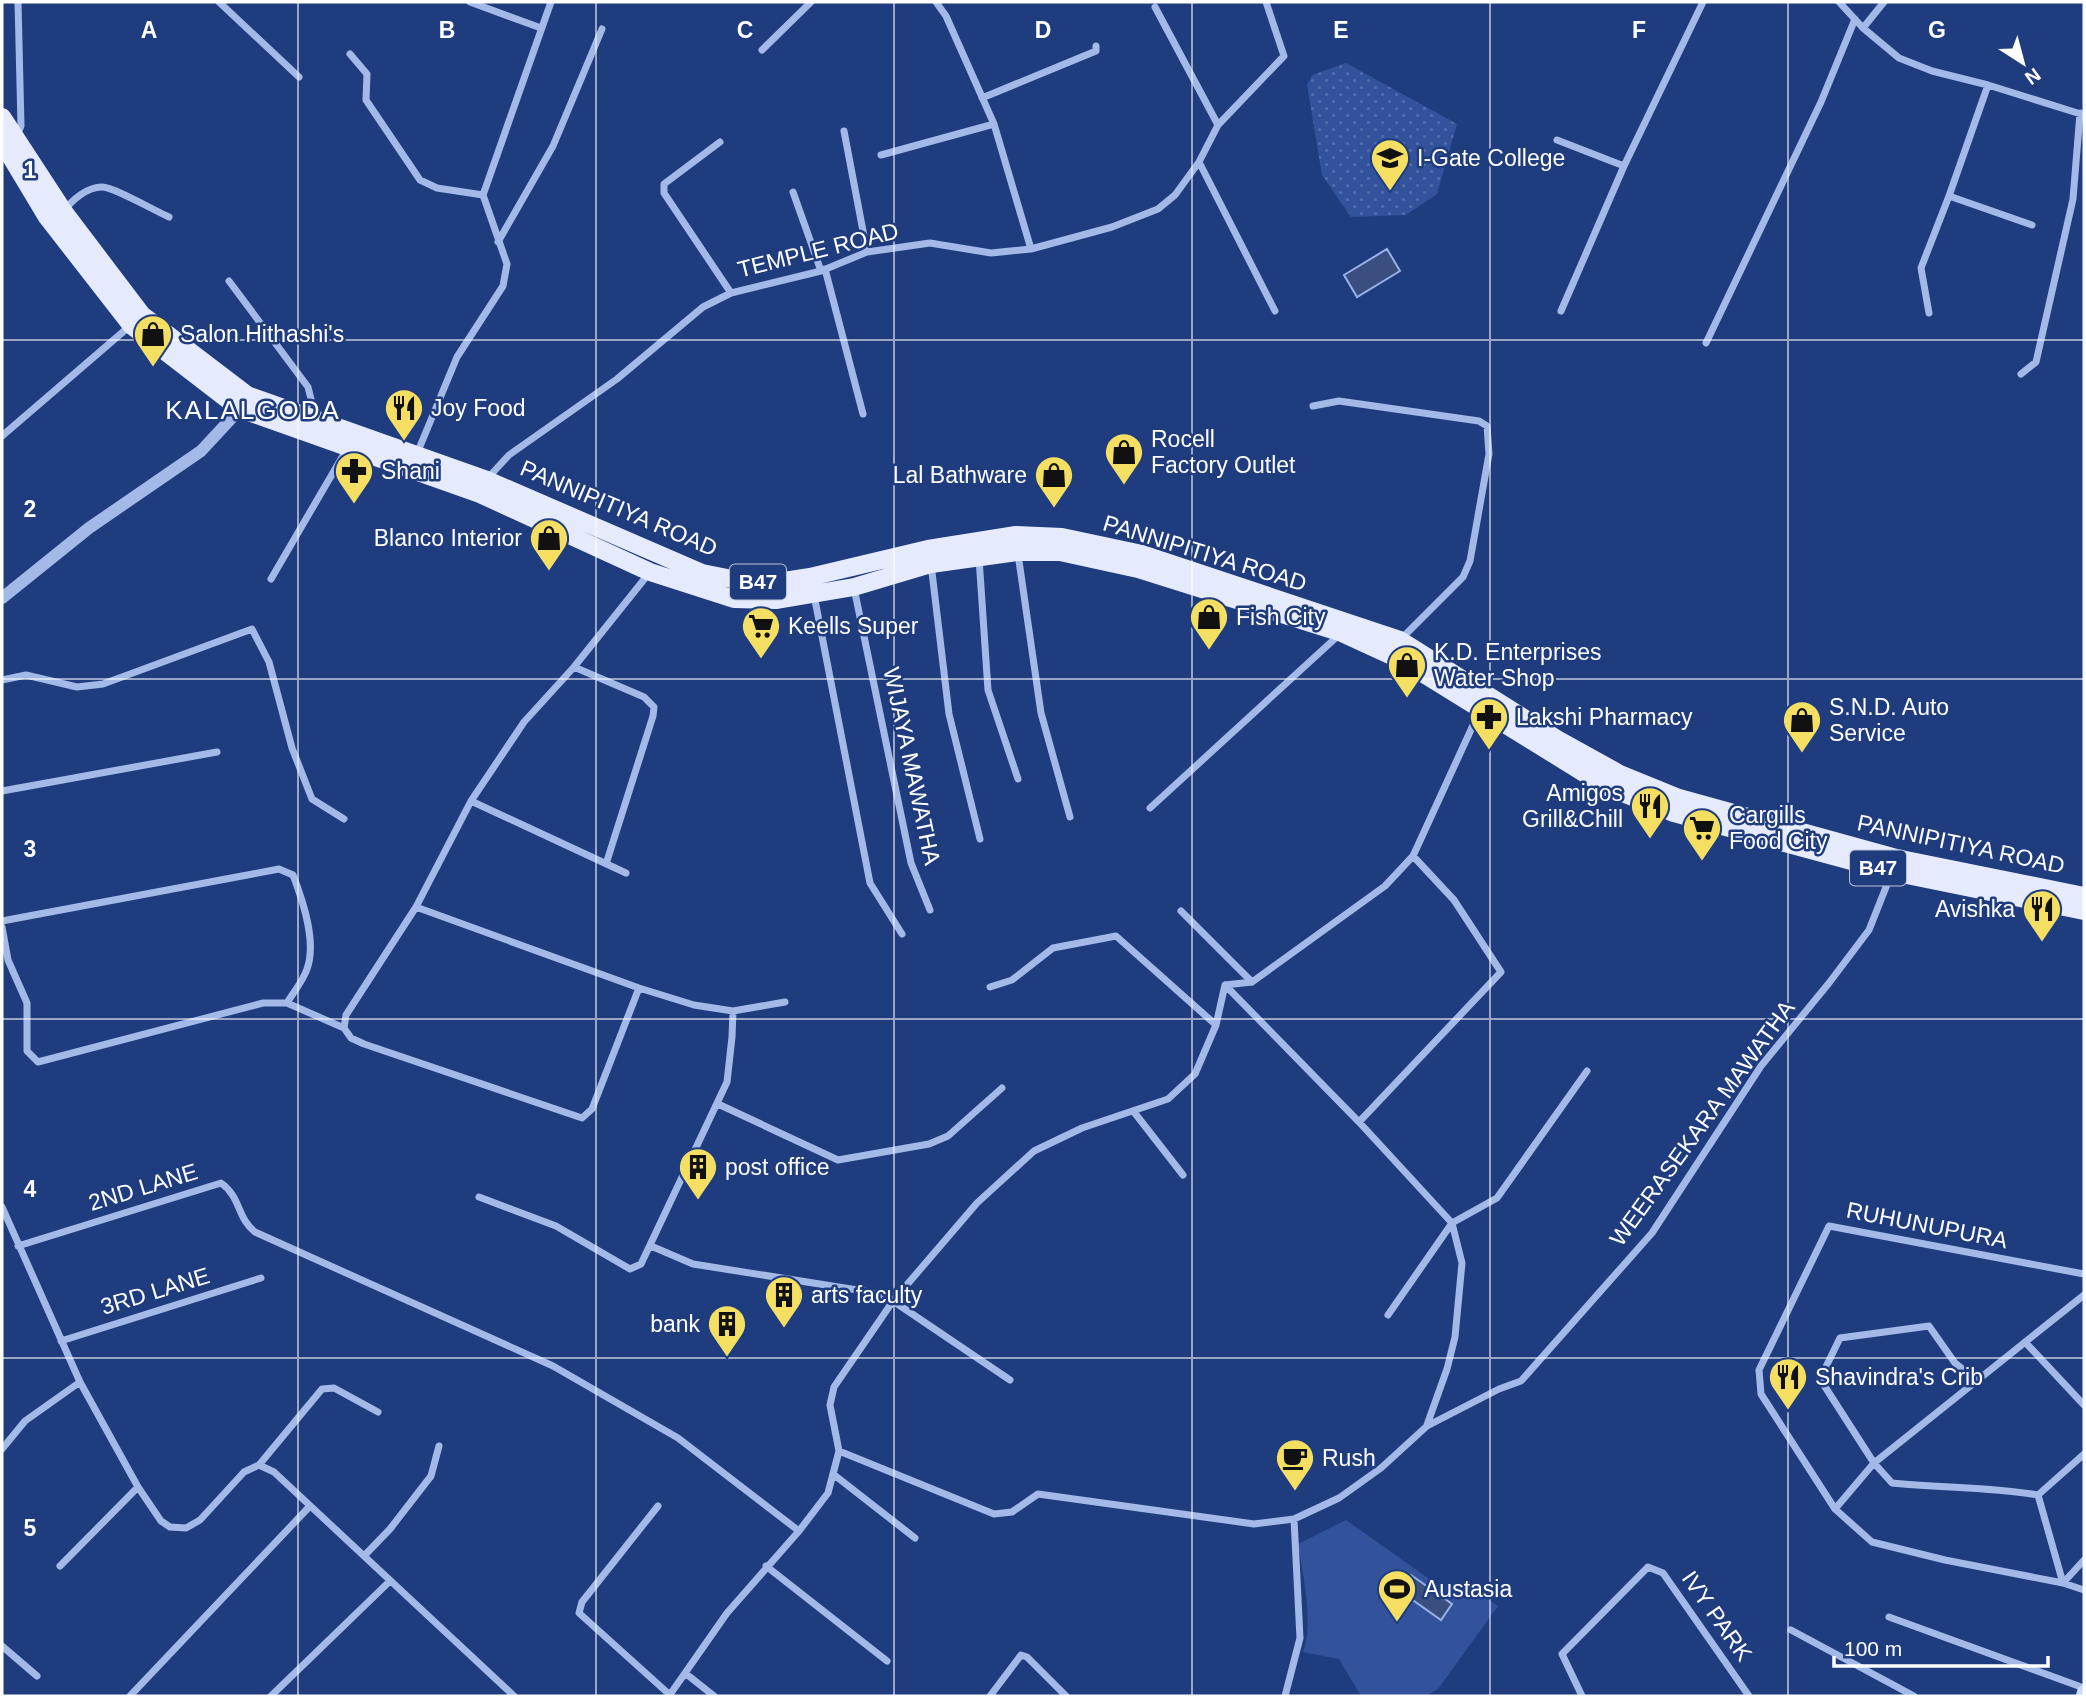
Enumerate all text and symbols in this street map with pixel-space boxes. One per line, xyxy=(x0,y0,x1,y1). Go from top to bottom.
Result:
text: A xyxy=(141,17,157,43)
text: B xyxy=(439,17,455,43)
text: C xyxy=(737,17,753,43)
text: D xyxy=(1035,17,1051,43)
text: E xyxy=(1333,17,1349,43)
text: F xyxy=(1632,17,1646,43)
text: G xyxy=(1928,17,1946,43)
north arrow xyxy=(1988,28,2058,98)
text: N xyxy=(2021,64,2044,89)
school or university icon: I-Gate College xyxy=(1369,137,1411,192)
place label: I-Gate College xyxy=(1417,145,1565,171)
text: 1 xyxy=(24,157,37,183)
street label: TEMPLE ROAD xyxy=(735,217,901,283)
shop icon: Salon Hithashi's xyxy=(132,313,174,368)
place label: Salon Hithashi's xyxy=(180,321,344,347)
restaurant icon: Joy Food xyxy=(383,387,425,442)
district label: KALALGODA xyxy=(165,395,341,425)
place label: Joy Food xyxy=(431,395,526,421)
place label: Rocell Factory Outlet xyxy=(1151,426,1296,478)
shop icon: Rocell Factory Outlet xyxy=(1103,431,1145,486)
pharmacy icon: Shani xyxy=(333,450,375,505)
shop icon: Lal Bathware xyxy=(1033,454,1075,509)
street label: PANNIPITIYA ROAD xyxy=(517,455,721,561)
place label: Shani xyxy=(381,458,440,484)
place label: Lal Bathware xyxy=(893,462,1027,488)
text: 2 xyxy=(24,496,36,522)
street label: PANNIPITIYA ROAD xyxy=(1100,510,1310,596)
shop icon: Blanco Interior xyxy=(528,517,570,572)
place label: Blanco Interior xyxy=(374,525,522,551)
road number: B47 xyxy=(730,564,786,600)
shop icon: Fish City xyxy=(1188,596,1230,651)
place label: Fish City xyxy=(1236,604,1326,630)
supermarket icon: Keells Super xyxy=(740,605,782,660)
place label: Keells Super xyxy=(788,613,919,639)
place label: K.D. Enterprises Water Shop xyxy=(1434,639,1601,691)
shop icon: K.D. Enterprises Water Shop xyxy=(1386,644,1428,699)
street label: WIJAYA MAWATHA xyxy=(878,665,946,868)
place label: S.N.D. Auto Service xyxy=(1829,694,1949,746)
pharmacy icon: Lakshi Pharmacy xyxy=(1468,696,1510,751)
shop icon: S.N.D. Auto Service xyxy=(1781,699,1823,754)
place label: Lakshi Pharmacy xyxy=(1516,704,1693,730)
place label: Amigos Grill&Chill xyxy=(1522,780,1623,832)
restaurant icon: Amigos Grill&Chill xyxy=(1629,785,1671,840)
place label: Cargills Food City xyxy=(1729,802,1828,854)
supermarket icon: Cargills Food City xyxy=(1681,807,1723,862)
street label: PANNIPITIYA ROAD xyxy=(1855,809,2067,879)
text: 3 xyxy=(24,836,36,862)
road number: B47 xyxy=(1850,850,1906,886)
restaurant icon: Avishka xyxy=(2021,888,2063,943)
place label: Avishka xyxy=(1935,896,2015,922)
street label: WEERASEKARA MAWATHA xyxy=(1604,995,1800,1251)
building icon: post office xyxy=(677,1146,719,1201)
place label: post office xyxy=(725,1154,829,1180)
street label: 2ND LANE xyxy=(85,1158,201,1216)
text: 4 xyxy=(24,1176,37,1202)
street label: RUHUNUPURA xyxy=(1844,1197,2010,1253)
street label: 3RD LANE xyxy=(97,1262,213,1320)
building icon: arts faculty xyxy=(763,1274,805,1329)
place label: arts faculty xyxy=(811,1282,923,1308)
building icon: bank xyxy=(706,1303,748,1358)
place label: bank xyxy=(650,1311,700,1337)
restaurant icon: Shavindra's Crib xyxy=(1767,1356,1809,1411)
place label: Shavindra's Crib xyxy=(1815,1364,1983,1390)
cafe icon: Rush xyxy=(1274,1437,1316,1492)
place label: Rush xyxy=(1322,1445,1376,1471)
text: 5 xyxy=(24,1515,37,1541)
street label: IVY PARK xyxy=(1677,1566,1758,1667)
sports icon: Austasia xyxy=(1376,1568,1418,1623)
place label: Austasia xyxy=(1424,1576,1512,1602)
scale bar xyxy=(1834,1624,2048,1668)
text: 100 m xyxy=(1844,1637,1902,1660)

